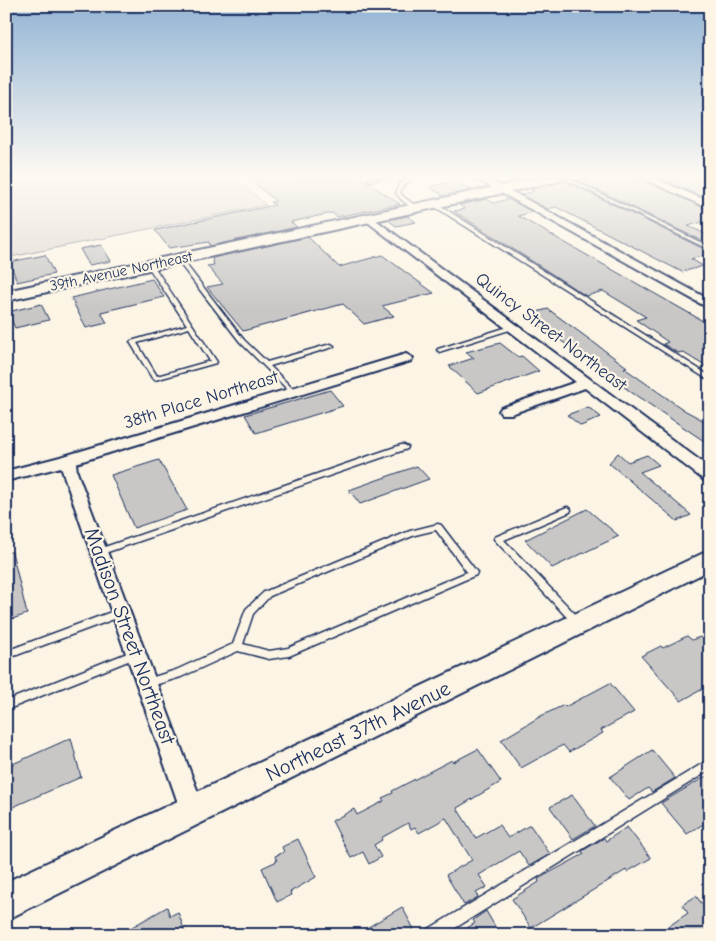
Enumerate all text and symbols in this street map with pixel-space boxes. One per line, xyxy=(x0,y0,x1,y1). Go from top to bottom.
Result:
street label: 39th Avenue Northeast xyxy=(48,247,195,295)
street label: Quincy Street Northeast xyxy=(471,268,631,396)
street label: 38th Place Northeast xyxy=(121,366,282,433)
street label: Madison Street Northeast xyxy=(80,524,181,749)
street label: Northeast 37th Avenue xyxy=(262,676,454,786)

